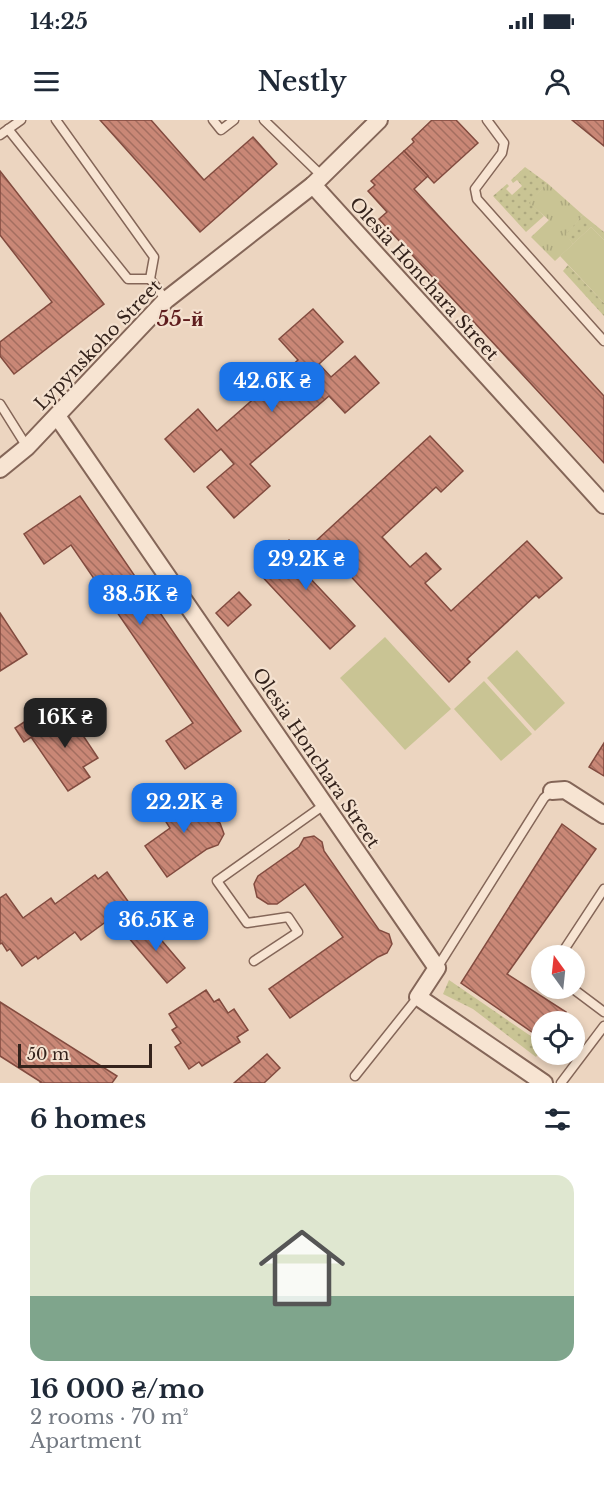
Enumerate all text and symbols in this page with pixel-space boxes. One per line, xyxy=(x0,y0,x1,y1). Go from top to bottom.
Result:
text: 14:25 xyxy=(30,8,88,35)
icon: menu xyxy=(30,65,63,98)
text: Nestly xyxy=(257,65,347,98)
icon: person xyxy=(541,65,574,98)
street label: Olesia Honchara Street xyxy=(345,193,503,365)
street label: Lypynskoho Street xyxy=(30,275,166,415)
district label: 55-й xyxy=(157,306,203,332)
pin: 42.6K ₴ xyxy=(217,362,327,413)
text: 42.6K ₴ xyxy=(233,369,311,393)
pin: 29.2K ₴ xyxy=(251,540,361,591)
text: 29.2K ₴ xyxy=(268,547,344,571)
pin: 38.5K ₴ xyxy=(85,575,195,626)
text: 38.5K ₴ xyxy=(103,582,177,606)
street label: Olesia Honchara Street xyxy=(248,664,385,852)
pin: 16K ₴ xyxy=(23,698,107,749)
text: 16K ₴ xyxy=(38,705,92,729)
pin: 22.2K ₴ xyxy=(129,783,239,834)
text: 22.2K ₴ xyxy=(146,790,222,814)
pin: 36.5K ₴ xyxy=(101,901,211,952)
text: 36.5K ₴ xyxy=(118,908,194,932)
north arrow xyxy=(531,945,585,999)
map controls xyxy=(531,945,585,1065)
button: locate xyxy=(531,1011,585,1065)
scale bar xyxy=(18,1041,152,1068)
text: 50 m xyxy=(27,1044,69,1064)
text: 6 homes xyxy=(30,1103,146,1135)
icon: filters xyxy=(541,1103,574,1136)
icon: home xyxy=(248,1214,356,1322)
text: 16 000 ₴/mo xyxy=(30,1373,204,1405)
text: 2 rooms · 70 m² xyxy=(30,1405,188,1429)
text: Apartment xyxy=(30,1429,141,1453)

